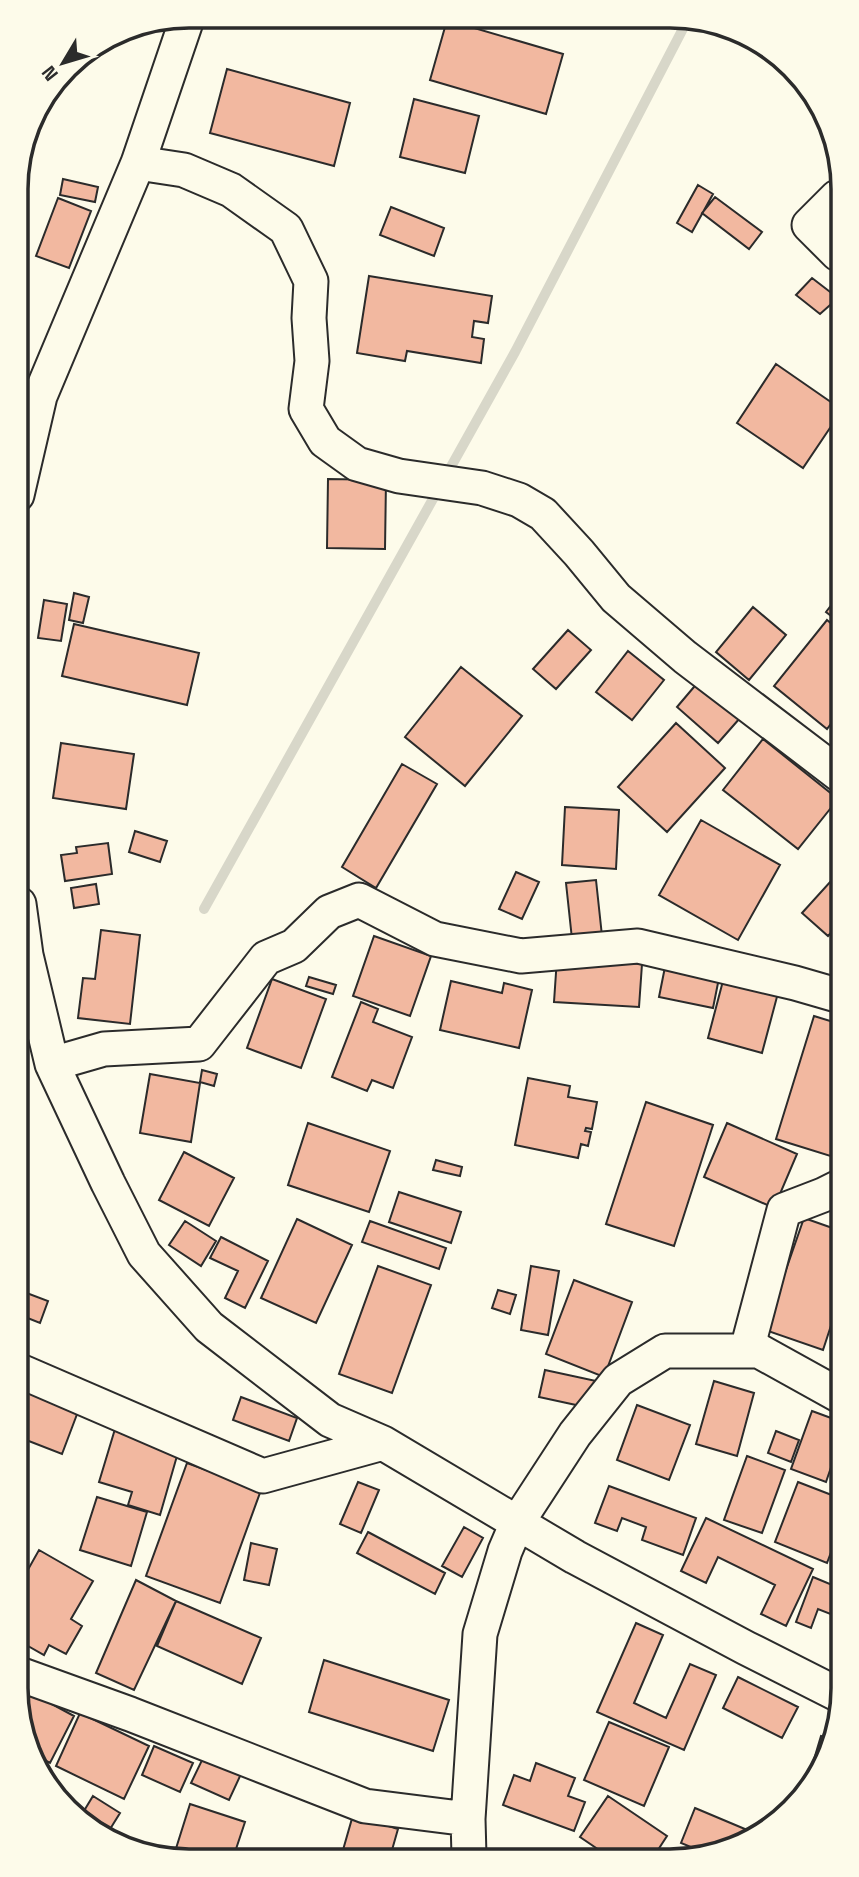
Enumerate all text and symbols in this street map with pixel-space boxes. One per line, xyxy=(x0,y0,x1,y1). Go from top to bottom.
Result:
north arrow xyxy=(28,28,98,98)
text: N xyxy=(36,60,64,86)

